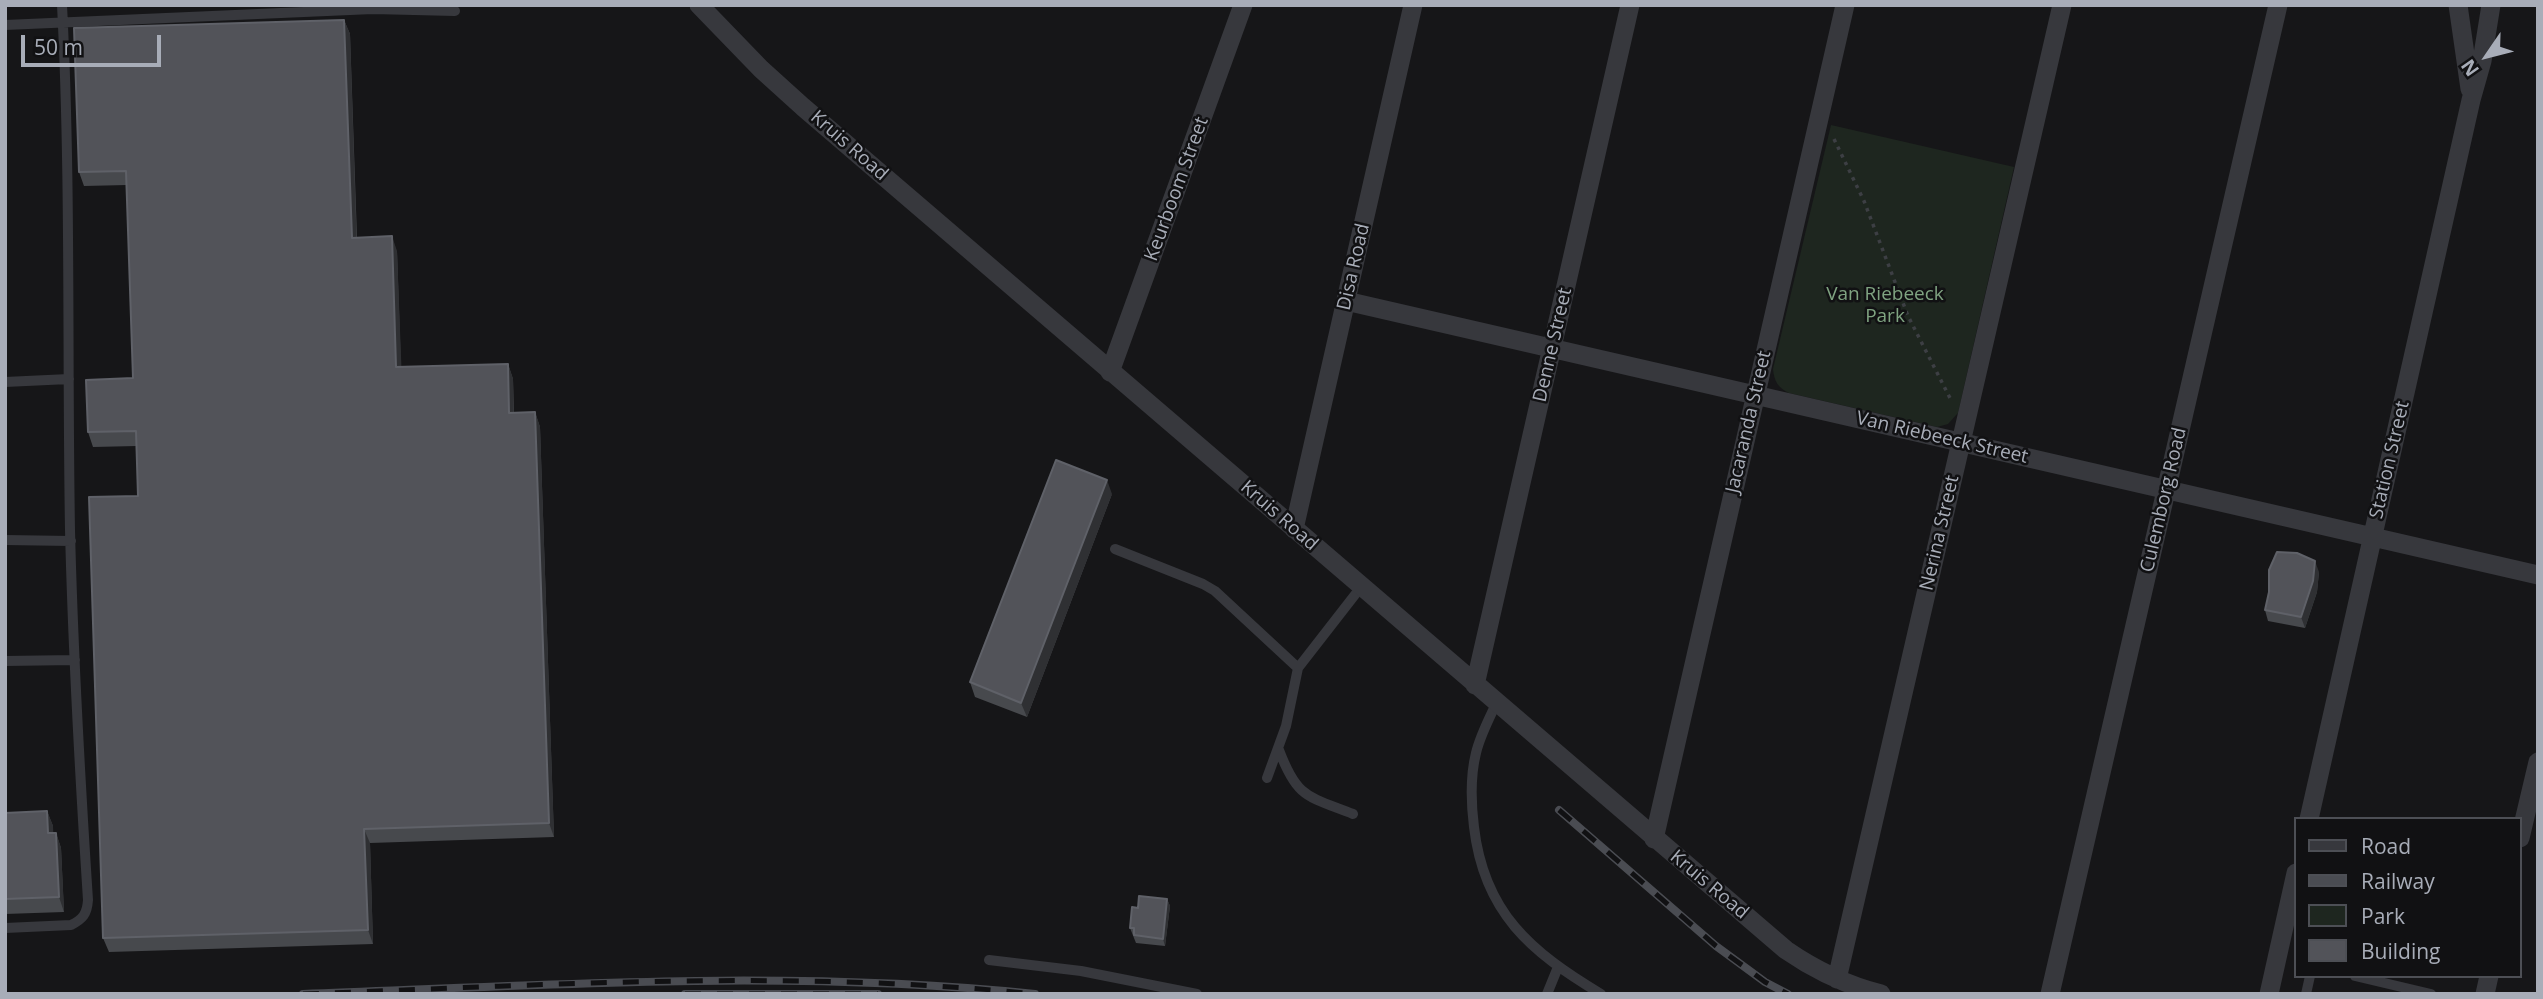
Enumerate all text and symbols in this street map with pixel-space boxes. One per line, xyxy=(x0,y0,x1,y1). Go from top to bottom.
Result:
scale bar xyxy=(24,21,164,65)
north arrow xyxy=(2452,21,2522,91)
text: 50 m xyxy=(34,33,83,61)
text: N xyxy=(2455,54,2485,82)
street label: Kruis Road xyxy=(806,106,892,186)
street label: Keurboom Street xyxy=(1140,114,1214,264)
street label: Disa Road xyxy=(1333,221,1375,313)
park label: Van Riebeeck Park xyxy=(1826,284,1944,328)
street label: Denne Street xyxy=(1529,286,1577,404)
street label: Jacaranda Street xyxy=(1722,349,1776,495)
street label: Station Street xyxy=(2365,399,2415,521)
street label: Van Riebeeck Street xyxy=(1854,407,2030,469)
street label: Culemborg Road xyxy=(2136,425,2192,575)
street label: Nerina Street xyxy=(1916,473,1964,593)
street label: Kruis Road xyxy=(1236,476,1322,556)
legend xyxy=(2294,817,2522,978)
text: Road xyxy=(2361,832,2411,860)
street label: Kruis Road xyxy=(1665,846,1753,924)
text: Railway xyxy=(2361,867,2435,895)
text: Park xyxy=(2361,902,2405,930)
text: Building xyxy=(2361,937,2440,965)

